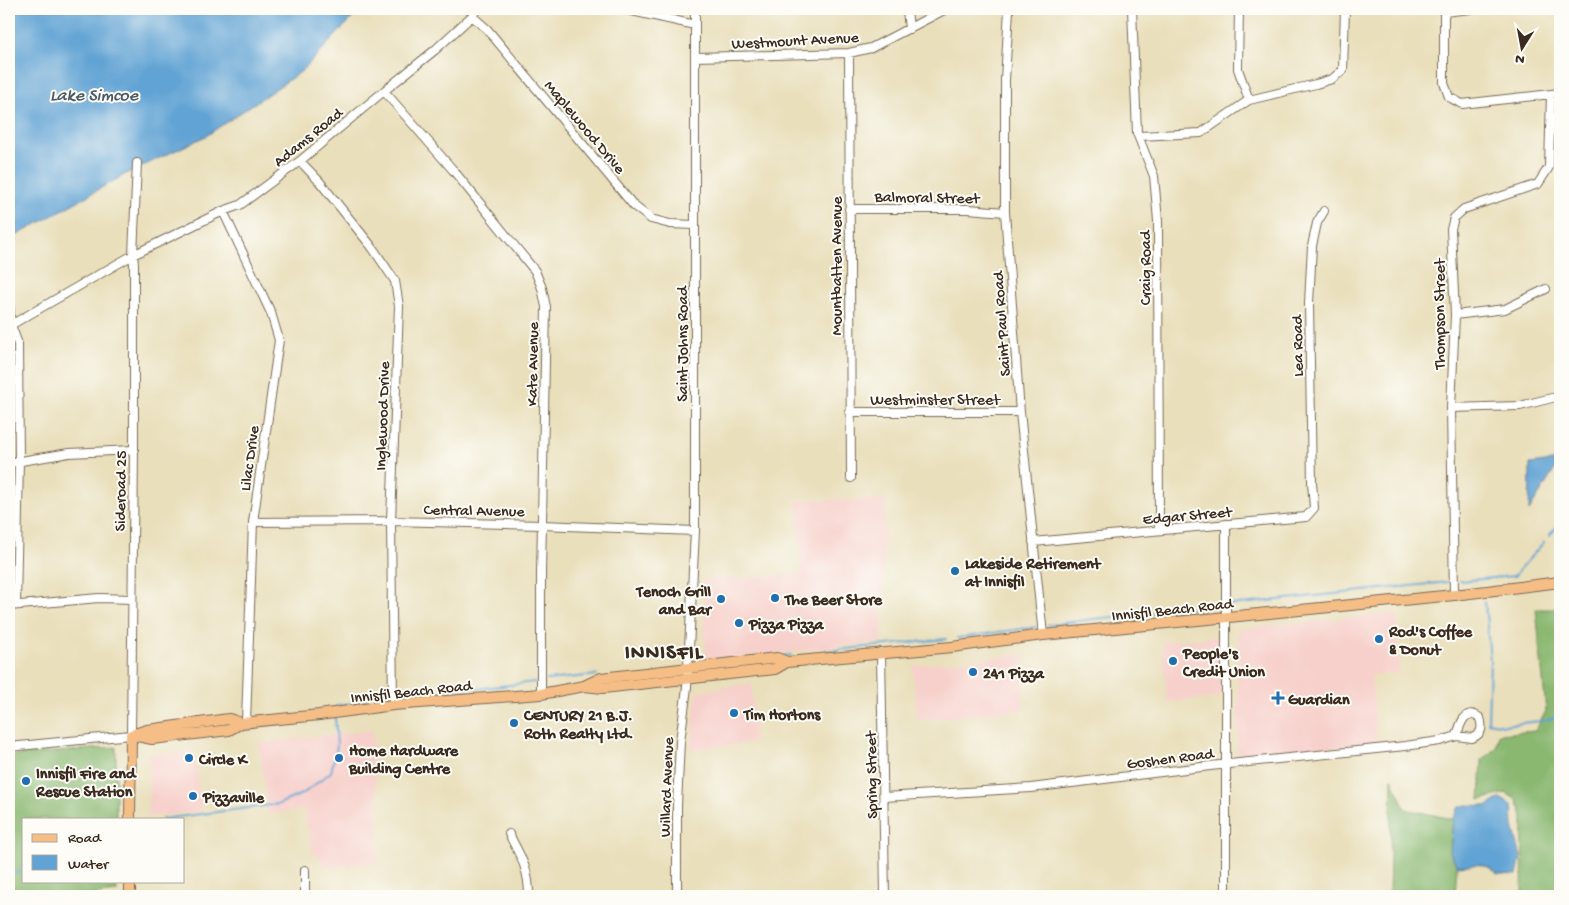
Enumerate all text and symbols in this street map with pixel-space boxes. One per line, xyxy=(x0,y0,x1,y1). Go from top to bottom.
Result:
north arrow xyxy=(1496,22,1546,72)
street label: Westmount Avenue xyxy=(731,30,860,55)
text: N xyxy=(1514,49,1526,68)
street label: Maplewood Drive xyxy=(539,77,629,180)
water label: Lake Simcoe xyxy=(50,86,139,107)
street label: Adams Road xyxy=(271,104,349,172)
street label: Balmoral Street xyxy=(873,189,981,210)
street label: Mountbatten Avenue xyxy=(829,196,848,336)
street label: Craig Road xyxy=(1138,229,1157,305)
street label: Thompson Street xyxy=(1432,257,1451,370)
street label: Saint Paul Road xyxy=(990,269,1017,377)
street label: Saint Johns Road xyxy=(675,285,694,402)
street label: Lea Road xyxy=(1289,313,1310,377)
street label: Kate Avenue xyxy=(524,321,545,406)
street label: Inglewood Drive xyxy=(373,360,396,471)
street label: Westminster Street xyxy=(870,392,1001,411)
street label: Lilac Drive xyxy=(237,424,266,492)
street label: Sideroad 25 xyxy=(112,451,133,532)
street label: Central Avenue xyxy=(423,502,525,523)
street label: Edgar Street xyxy=(1142,504,1234,531)
place label: Lakeside Retirement at Innisfil xyxy=(964,556,1102,593)
marker: Lakeside Retirement at Innisfil xyxy=(949,565,961,577)
place label: Tenoch Grill and Bar xyxy=(635,584,713,621)
marker: The Beer Store xyxy=(769,592,781,604)
place label: The Beer Store xyxy=(783,592,883,611)
marker: Tenoch Grill and Bar xyxy=(715,593,727,605)
street label: Innisfil Beach Road xyxy=(1111,595,1236,627)
marker: Pizza Pizza xyxy=(733,617,745,629)
place label: Pizza Pizza xyxy=(748,617,824,636)
place label: Rod's Coffee & Donut xyxy=(1388,623,1473,661)
marker: Rod's Coffee & Donut xyxy=(1373,633,1385,645)
district label: INNISFIL xyxy=(625,642,704,667)
place label: People's Credit Union xyxy=(1182,646,1265,683)
marker: People's Credit Union xyxy=(1167,655,1179,667)
marker: 241 Pizza xyxy=(967,666,979,678)
place label: 241 Pizza xyxy=(983,666,1045,685)
street label: Innisfil Beach Road xyxy=(350,677,475,709)
marker: Guardian xyxy=(1272,692,1284,704)
place label: Guardian xyxy=(1288,692,1350,711)
marker: Tim Hortons xyxy=(728,707,740,719)
place label: Tim Hortons xyxy=(742,707,821,726)
place label: CENTURY 21 B.J. Roth Realty Ltd. xyxy=(523,708,634,745)
marker: CENTURY 21 B.J. Roth Realty Ltd. xyxy=(508,717,520,729)
street label: Spring Street xyxy=(863,730,884,819)
street label: Willard Avenue xyxy=(657,736,680,837)
place label: Home Hardware Building Centre xyxy=(348,743,459,780)
street label: Goshen Road xyxy=(1126,746,1217,775)
marker: Circle K xyxy=(183,752,195,764)
place label: Circle K xyxy=(198,752,249,771)
marker: Home Hardware Building Centre xyxy=(333,752,345,764)
place label: Innisfil Fire and Rescue Station xyxy=(35,765,137,803)
marker: Innisfil Fire and Rescue Station xyxy=(20,775,32,787)
marker: Pizzaville xyxy=(187,790,199,802)
place label: Pizzaville xyxy=(202,790,265,809)
legend xyxy=(22,818,185,882)
text: Road xyxy=(68,830,102,848)
text: Water xyxy=(68,856,110,874)

